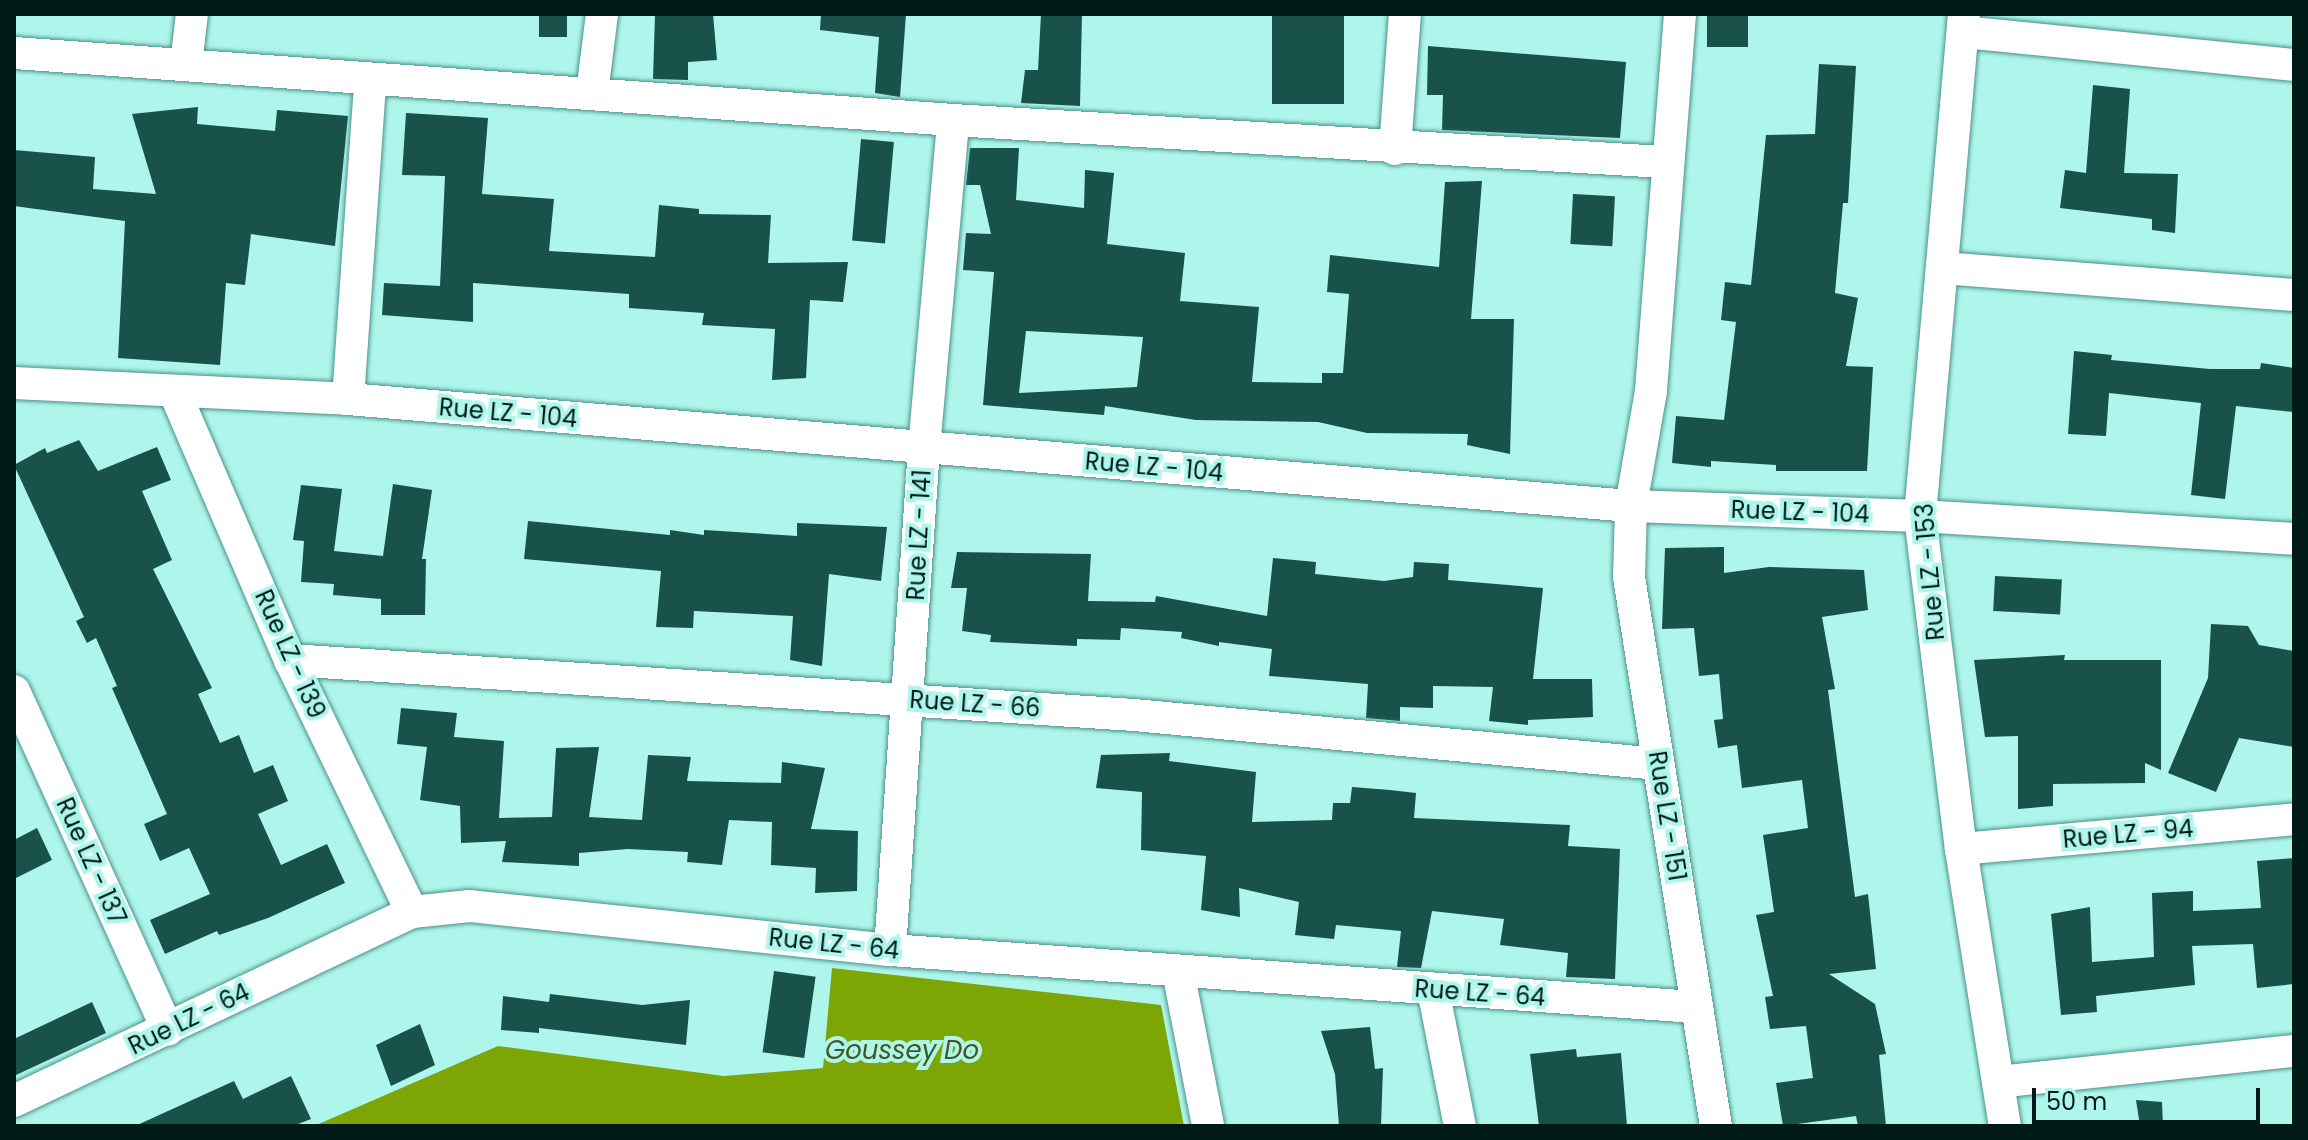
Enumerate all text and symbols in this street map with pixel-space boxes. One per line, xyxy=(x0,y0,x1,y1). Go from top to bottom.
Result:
street label: Rue LZ - 104 xyxy=(438,393,578,433)
street label: Rue LZ - 104 xyxy=(1084,447,1224,487)
street label: Rue LZ - 141 xyxy=(901,469,937,601)
street label: Rue LZ - 104 xyxy=(1730,495,1870,529)
street label: Rue LZ - 153 xyxy=(1910,502,1950,642)
street label: Rue LZ - 139 xyxy=(249,585,331,723)
street label: Rue LZ - 66 xyxy=(909,685,1041,723)
street label: Rue LZ - 151 xyxy=(1643,749,1691,883)
street label: Rue LZ - 137 xyxy=(50,793,132,929)
street label: Rue LZ - 94 xyxy=(2062,814,2194,854)
street label: Rue LZ - 64 xyxy=(767,923,901,965)
street label: Rue LZ - 64 xyxy=(1414,974,1546,1012)
street label: Rue LZ - 64 xyxy=(124,977,254,1061)
water label: Goussey Do xyxy=(825,1035,979,1067)
scale bar xyxy=(2036,1072,2264,1122)
text: 50 m xyxy=(2046,1085,2107,1118)

